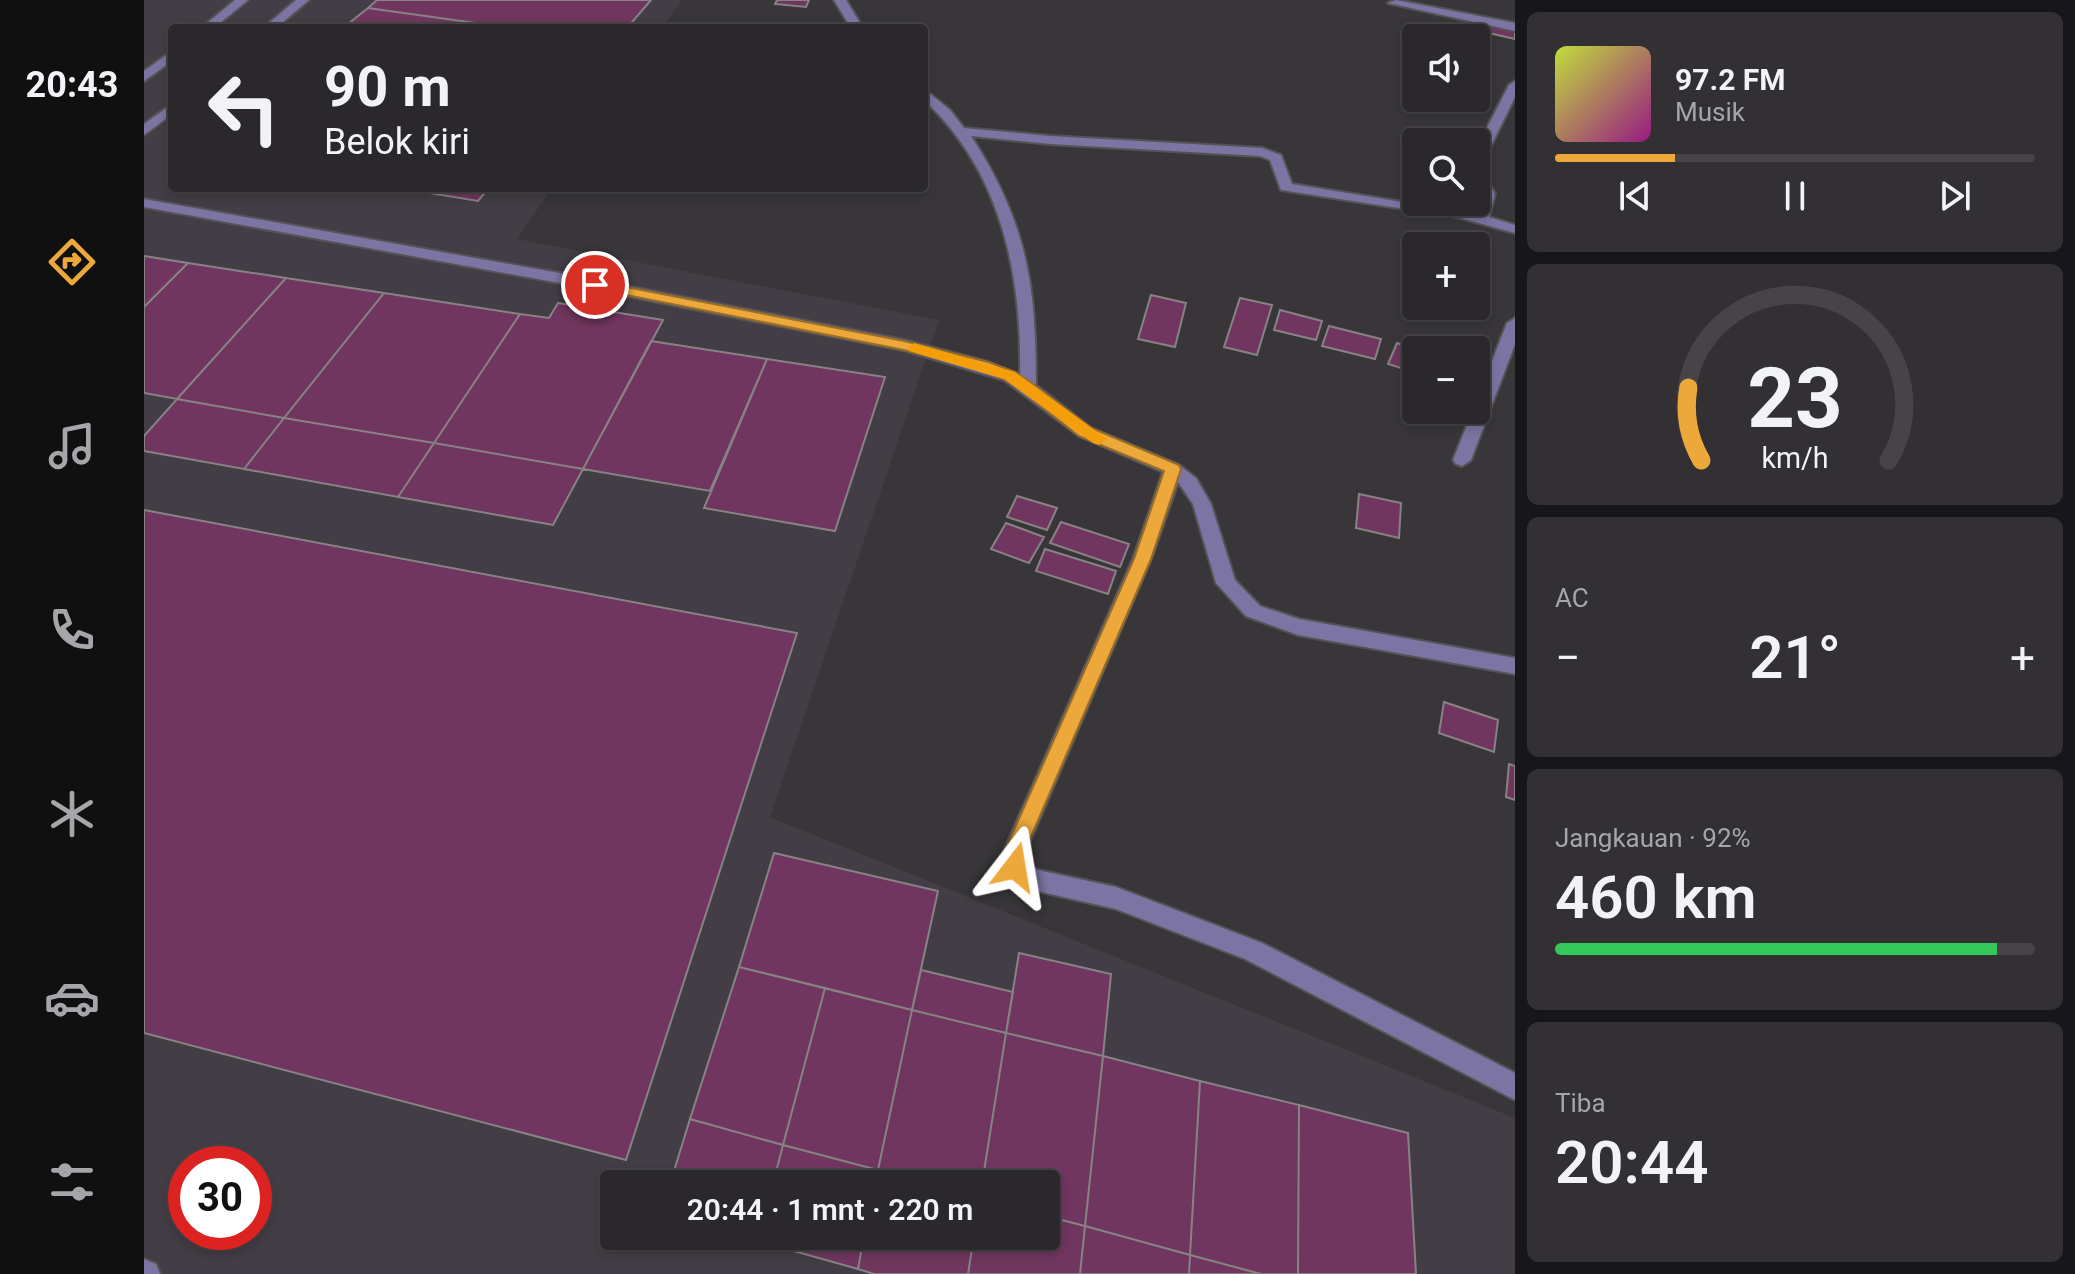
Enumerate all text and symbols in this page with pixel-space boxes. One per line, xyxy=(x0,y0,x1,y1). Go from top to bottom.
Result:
map controls xyxy=(1402,24,1490,424)
button: sound xyxy=(1402,24,1490,112)
text: 90 m xyxy=(324,54,451,120)
icon: left xyxy=(192,56,296,160)
text: 97.2 FM xyxy=(1675,62,1786,97)
text: 20:43 xyxy=(26,64,118,106)
text: Musik xyxy=(1675,97,1745,127)
text: Belok kiri xyxy=(324,121,470,163)
button: search xyxy=(1402,128,1490,216)
icon: previous xyxy=(1613,174,1657,218)
icon: pause xyxy=(1773,174,1817,218)
icon: next xyxy=(1933,174,1977,218)
button: + xyxy=(1402,232,1490,320)
icon: directions xyxy=(44,234,100,290)
pin xyxy=(561,251,629,319)
icon: arrive xyxy=(573,263,617,307)
button: − xyxy=(1402,336,1490,424)
text: 23 xyxy=(1747,349,1843,446)
icon: music xyxy=(44,418,100,474)
text: km/h xyxy=(1761,441,1829,475)
text: AC xyxy=(1555,583,1589,613)
icon: phone xyxy=(44,602,100,658)
text: 21° xyxy=(1749,622,1841,693)
text: − xyxy=(1555,632,1580,684)
text: + xyxy=(2010,632,2035,684)
icon: climate xyxy=(44,786,100,842)
text: Jangkauan · 92% xyxy=(1555,823,1751,853)
position arrow xyxy=(973,825,1057,909)
text: 460 km xyxy=(1555,862,1757,933)
icon: car xyxy=(44,970,100,1026)
text: Tiba xyxy=(1555,1088,1606,1118)
text: 20:44 xyxy=(1555,1127,1708,1198)
speed limit sign: 30 xyxy=(168,1146,272,1250)
icon: filters xyxy=(44,1154,100,1210)
text: 20:44 · 1 mnt · 220 m xyxy=(687,1192,973,1227)

